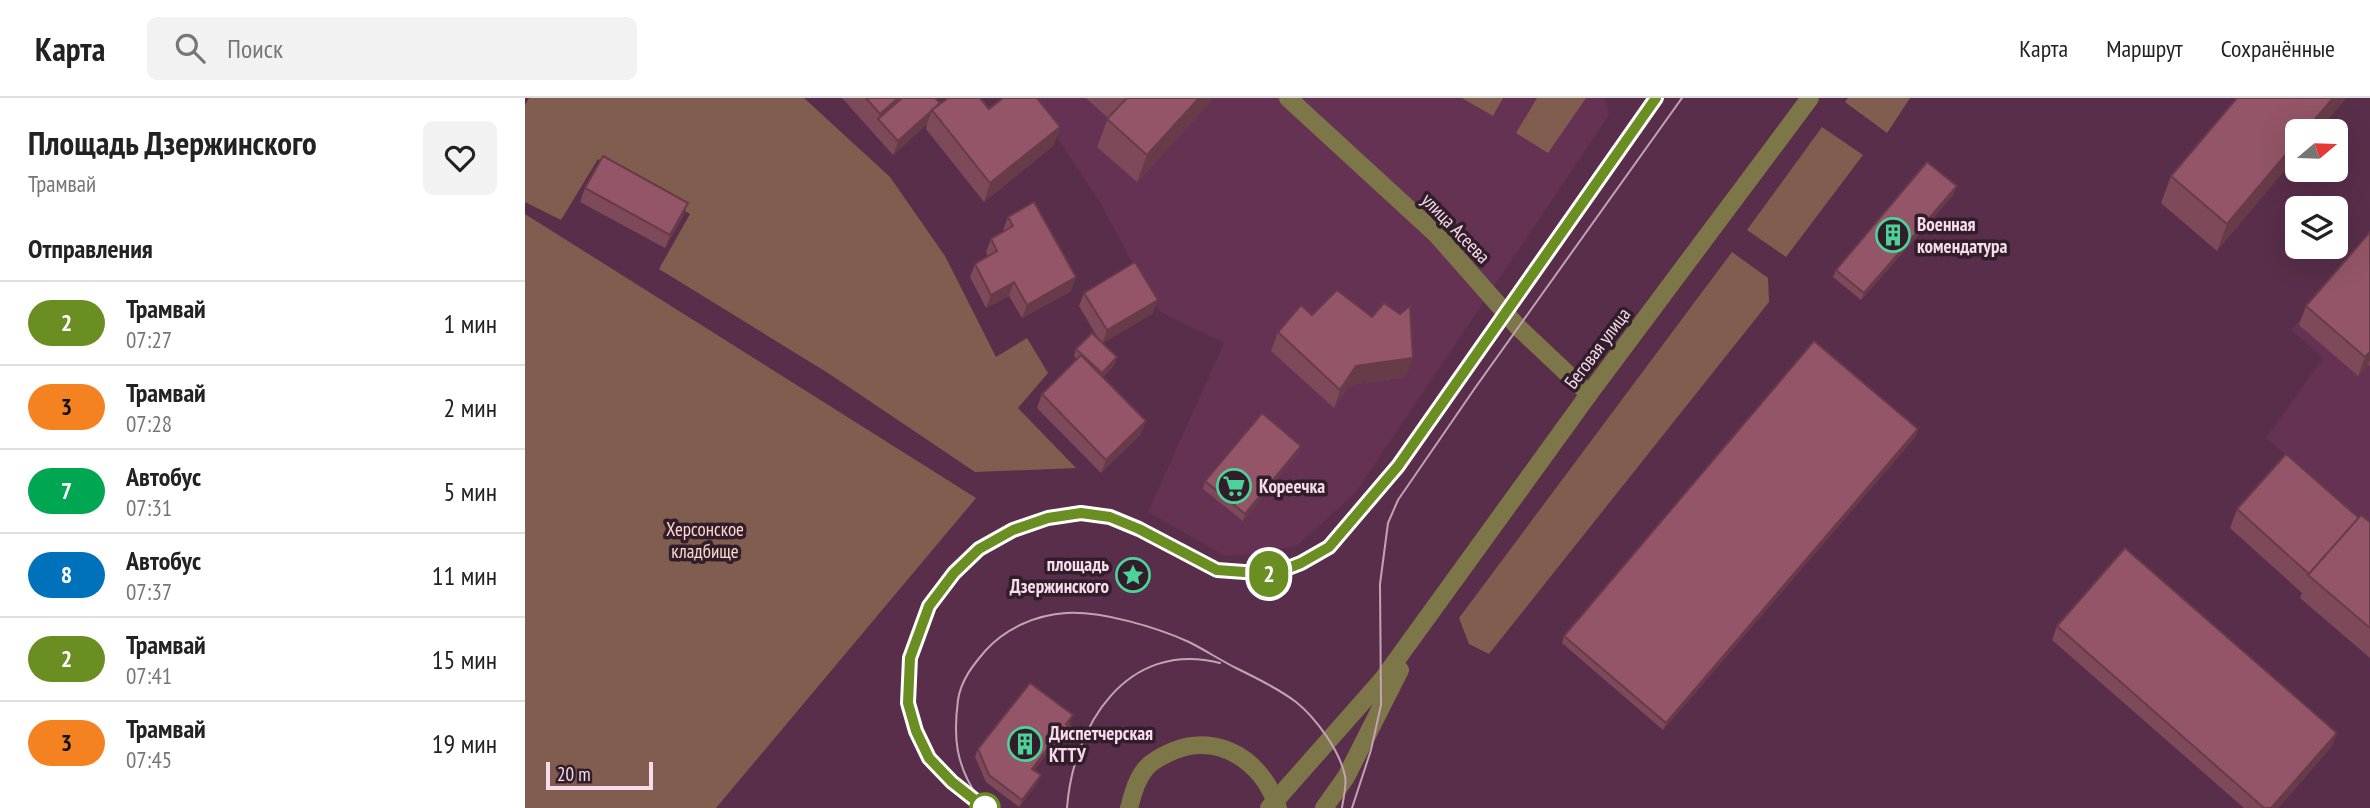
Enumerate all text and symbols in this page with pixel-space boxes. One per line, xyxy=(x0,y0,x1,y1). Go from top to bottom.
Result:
search box xyxy=(147,17,637,80)
text: Карта xyxy=(35,27,105,70)
icon: search xyxy=(171,29,209,67)
text: Поиск xyxy=(227,32,283,65)
text: Карта xyxy=(2019,33,2068,64)
text: Маршрут xyxy=(2106,33,2183,64)
text: Сохранённые xyxy=(2221,33,2335,64)
north arrow xyxy=(2285,119,2349,182)
map controls xyxy=(2285,119,2348,259)
text: Площадь Дзержинского xyxy=(28,121,317,164)
button: heart xyxy=(423,121,497,195)
text: Трамвай xyxy=(28,169,96,198)
street label: улица Асеева xyxy=(1417,188,1495,268)
button: layers xyxy=(2285,196,2348,259)
place label: Военная комендатура xyxy=(1917,212,2007,258)
building icon: Военная комендатура xyxy=(1874,216,1912,254)
text: Отправления xyxy=(28,232,153,265)
text: Трамвай xyxy=(126,292,206,325)
street label: Беговая улица xyxy=(1559,303,1635,393)
text: 2 xyxy=(61,307,72,338)
text: 1 мин xyxy=(444,307,497,340)
text: 07:27 xyxy=(126,325,172,354)
text: Трамвай xyxy=(126,376,206,409)
text: 3 xyxy=(61,391,72,422)
text: 2 мин xyxy=(444,391,497,424)
text: 07:28 xyxy=(126,409,172,438)
text: Автобус xyxy=(126,460,201,493)
supermarket icon: Кореечка xyxy=(1215,467,1253,505)
place label: Кореечка xyxy=(1259,474,1325,498)
text: 7 xyxy=(61,475,72,506)
text: 5 мин xyxy=(444,475,497,508)
text: 07:31 xyxy=(126,493,172,522)
park label: Херсонское кладбище xyxy=(666,517,744,563)
text: Автобус xyxy=(126,544,201,577)
line badge: 2 xyxy=(1246,551,1292,597)
place label: площадь Дзержинского xyxy=(1010,552,1109,598)
place icon: площадь Дзержинского xyxy=(1114,556,1152,594)
text: 2 xyxy=(1263,558,1275,589)
text: 8 xyxy=(61,559,72,590)
text: 11 мин xyxy=(432,559,497,592)
text: 07:37 xyxy=(126,577,172,606)
text: Трамвай xyxy=(126,628,206,661)
text: 2 xyxy=(61,643,72,674)
text: 15 мин xyxy=(432,643,497,676)
text: 07:41 xyxy=(126,661,172,690)
text: Трамвай xyxy=(126,712,206,745)
place label: Диспетчерская КТТУ xyxy=(1049,721,1153,767)
building icon: Диспетчерская КТТУ xyxy=(1006,725,1044,763)
text: 3 xyxy=(61,727,72,758)
text: 19 мин xyxy=(432,727,497,760)
text: 07:45 xyxy=(126,745,172,774)
scale bar xyxy=(546,759,653,791)
text: 20 m xyxy=(557,762,591,786)
unlabelled marker xyxy=(970,793,1000,808)

